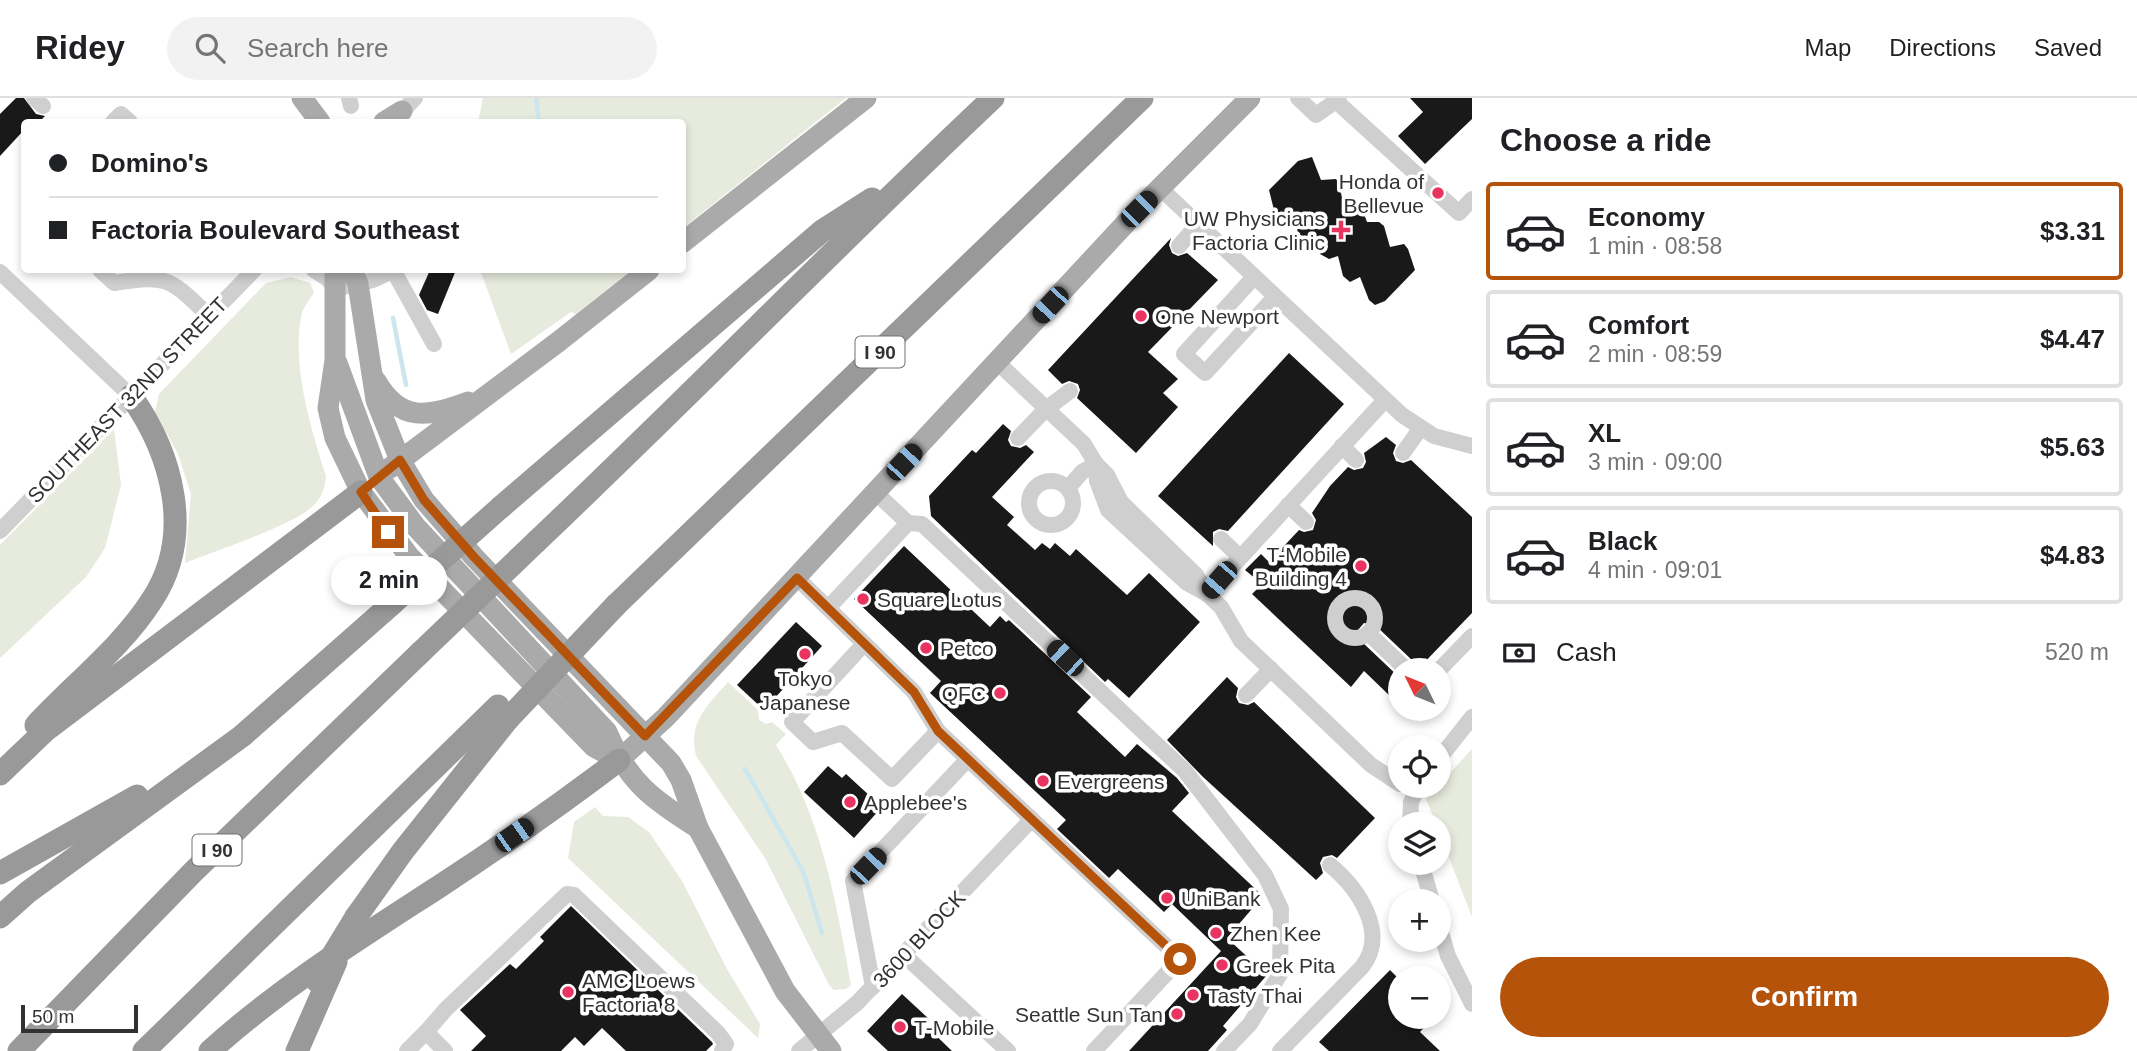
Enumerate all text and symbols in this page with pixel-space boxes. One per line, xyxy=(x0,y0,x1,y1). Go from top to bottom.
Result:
search box xyxy=(167,17,657,80)
text: Ridey xyxy=(35,29,125,66)
icon: search xyxy=(191,29,229,67)
text: Search here xyxy=(247,33,389,63)
text: Map xyxy=(1805,34,1851,61)
text: Directions xyxy=(1889,34,1996,61)
text: Saved xyxy=(2034,34,2102,61)
text: Choose a ride xyxy=(1500,122,1712,158)
text: Domino's xyxy=(91,148,208,178)
place label: Honda of Bellevue xyxy=(1339,170,1424,217)
marker: Honda of Bellevue xyxy=(1430,185,1446,201)
car xyxy=(1117,187,1162,231)
icon: car xyxy=(1504,200,1567,263)
text: Economy xyxy=(1588,202,1705,232)
place label: UW Physicians Factoria Clinic xyxy=(1184,207,1325,254)
text: Factoria Boulevard Southeast xyxy=(91,215,459,245)
text: $3.31 xyxy=(2040,216,2105,246)
marker: UW Physicians Factoria Clinic xyxy=(1331,220,1351,240)
text: 1 min · 08:58 xyxy=(1588,233,1722,259)
car xyxy=(1028,282,1073,328)
street label: SOUTHEAST 32ND STREET xyxy=(23,293,231,507)
place label: One Newport xyxy=(1155,305,1279,328)
marker: One Newport xyxy=(1133,308,1149,324)
icon: car xyxy=(1504,308,1567,371)
text: Comfort xyxy=(1588,310,1689,340)
text: $4.47 xyxy=(2040,324,2105,354)
road number: I 90 xyxy=(856,336,904,368)
text: 2 min · 08:59 xyxy=(1588,341,1722,367)
icon: car xyxy=(1504,416,1567,479)
text: XL xyxy=(1588,418,1621,448)
text: $5.63 xyxy=(2040,432,2105,462)
car xyxy=(882,439,927,485)
text: 3 min · 09:00 xyxy=(1588,449,1722,475)
route end xyxy=(372,516,404,548)
icon: car xyxy=(1504,524,1567,587)
text: Black xyxy=(1588,526,1657,556)
text: $4.83 xyxy=(2040,540,2105,570)
place label: T-Mobile Building 4 xyxy=(1255,543,1347,590)
callout: 2 min xyxy=(330,556,446,606)
car xyxy=(1198,557,1241,603)
text: 4 min · 09:01 xyxy=(1588,557,1722,583)
marker: T-Mobile Building 4 xyxy=(1353,558,1369,574)
text: 2 min xyxy=(359,567,419,593)
place label: Square Lotus xyxy=(877,588,1002,611)
marker: Square Lotus xyxy=(855,591,871,607)
icon: cash xyxy=(1500,634,1538,672)
car xyxy=(1043,636,1088,680)
place label: Petco xyxy=(940,637,994,660)
text: Cash xyxy=(1556,637,1617,667)
text: 520 m xyxy=(2045,639,2109,665)
marker: Petco xyxy=(918,640,934,656)
marker: Tokyo Japanese xyxy=(797,646,813,662)
north arrow xyxy=(1388,658,1451,721)
map controls xyxy=(1388,658,1451,1029)
place label: Tokyo Japanese xyxy=(759,667,851,714)
place label: QFC xyxy=(942,682,986,705)
marker: QFC xyxy=(992,685,1008,701)
button: locate xyxy=(1388,735,1451,798)
place label: Evergreens xyxy=(1057,770,1164,793)
marker: Evergreens xyxy=(1035,773,1051,789)
place label: Applebee's xyxy=(864,791,967,814)
marker: Applebee's xyxy=(842,794,858,810)
button: layers xyxy=(1388,812,1451,875)
car xyxy=(491,814,538,856)
road number: I 90 xyxy=(192,834,242,866)
car xyxy=(846,844,891,888)
street label: 3600 BLOCK xyxy=(868,886,970,992)
place label: UniBank xyxy=(1181,887,1261,910)
button: + xyxy=(1388,889,1451,952)
marker: UniBank xyxy=(1159,890,1175,906)
place label: Zhen Kee xyxy=(1230,922,1321,945)
marker: Zhen Kee xyxy=(1208,925,1224,941)
route start xyxy=(1164,943,1196,975)
place label: Greek Pita xyxy=(1236,954,1336,977)
marker: Greek Pita xyxy=(1214,957,1230,973)
button: Confirm xyxy=(1500,957,2109,1037)
button: − xyxy=(1388,966,1451,1029)
place label: AMC Loews Factoria 8 xyxy=(582,969,695,1016)
marker: AMC Loews Factoria 8 xyxy=(560,984,576,1000)
place label: Tasty Thai xyxy=(1207,984,1302,1007)
marker: Tasty Thai xyxy=(1185,987,1201,1003)
scale bar xyxy=(21,1002,138,1034)
place label: Seattle Sun Tan xyxy=(1015,1003,1163,1026)
text: 50 m xyxy=(32,1006,74,1027)
marker: Seattle Sun Tan xyxy=(1169,1006,1185,1022)
place label: T-Mobile xyxy=(914,1016,995,1039)
marker: T-Mobile xyxy=(892,1019,908,1035)

